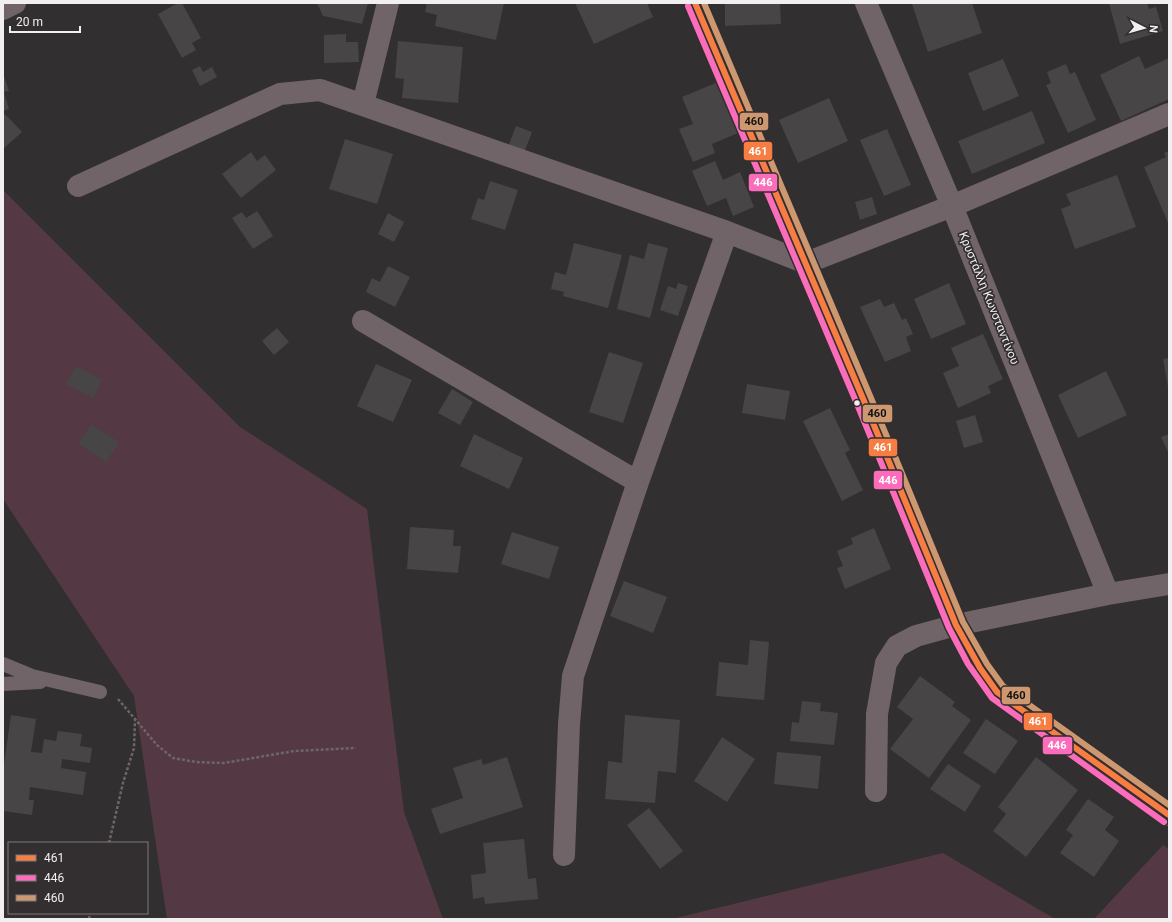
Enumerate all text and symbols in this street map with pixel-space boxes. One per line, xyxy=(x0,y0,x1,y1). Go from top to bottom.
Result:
scale bar xyxy=(10,8,80,34)
north arrow xyxy=(1124,8,1164,48)
text: 20 m xyxy=(16,15,43,29)
text: N xyxy=(1147,24,1160,34)
line badge: 460 xyxy=(739,112,769,131)
text: 460 xyxy=(745,115,763,128)
line badge: 461 xyxy=(743,141,773,161)
text: 461 xyxy=(749,145,767,158)
line badge: 446 xyxy=(748,173,778,192)
text: 446 xyxy=(754,176,772,189)
street label: Κρυστάλλη Κωνσταντίνου xyxy=(956,230,1022,366)
unlabelled marker xyxy=(852,398,862,408)
line badge: 460 xyxy=(862,404,893,423)
text: 460 xyxy=(868,407,886,420)
line badge: 461 xyxy=(868,438,898,457)
text: 461 xyxy=(874,441,892,454)
line badge: 446 xyxy=(873,470,903,490)
text: 446 xyxy=(879,474,897,487)
line badge: 460 xyxy=(1001,686,1031,705)
text: 460 xyxy=(1007,689,1025,702)
line badge: 461 xyxy=(1023,712,1053,731)
text: 461 xyxy=(1029,715,1047,728)
line badge: 446 xyxy=(1042,736,1073,755)
text: 446 xyxy=(1048,739,1066,752)
legend xyxy=(8,842,148,914)
text: 461 xyxy=(44,851,64,865)
text: 446 xyxy=(44,871,64,885)
text: 460 xyxy=(44,891,64,905)

